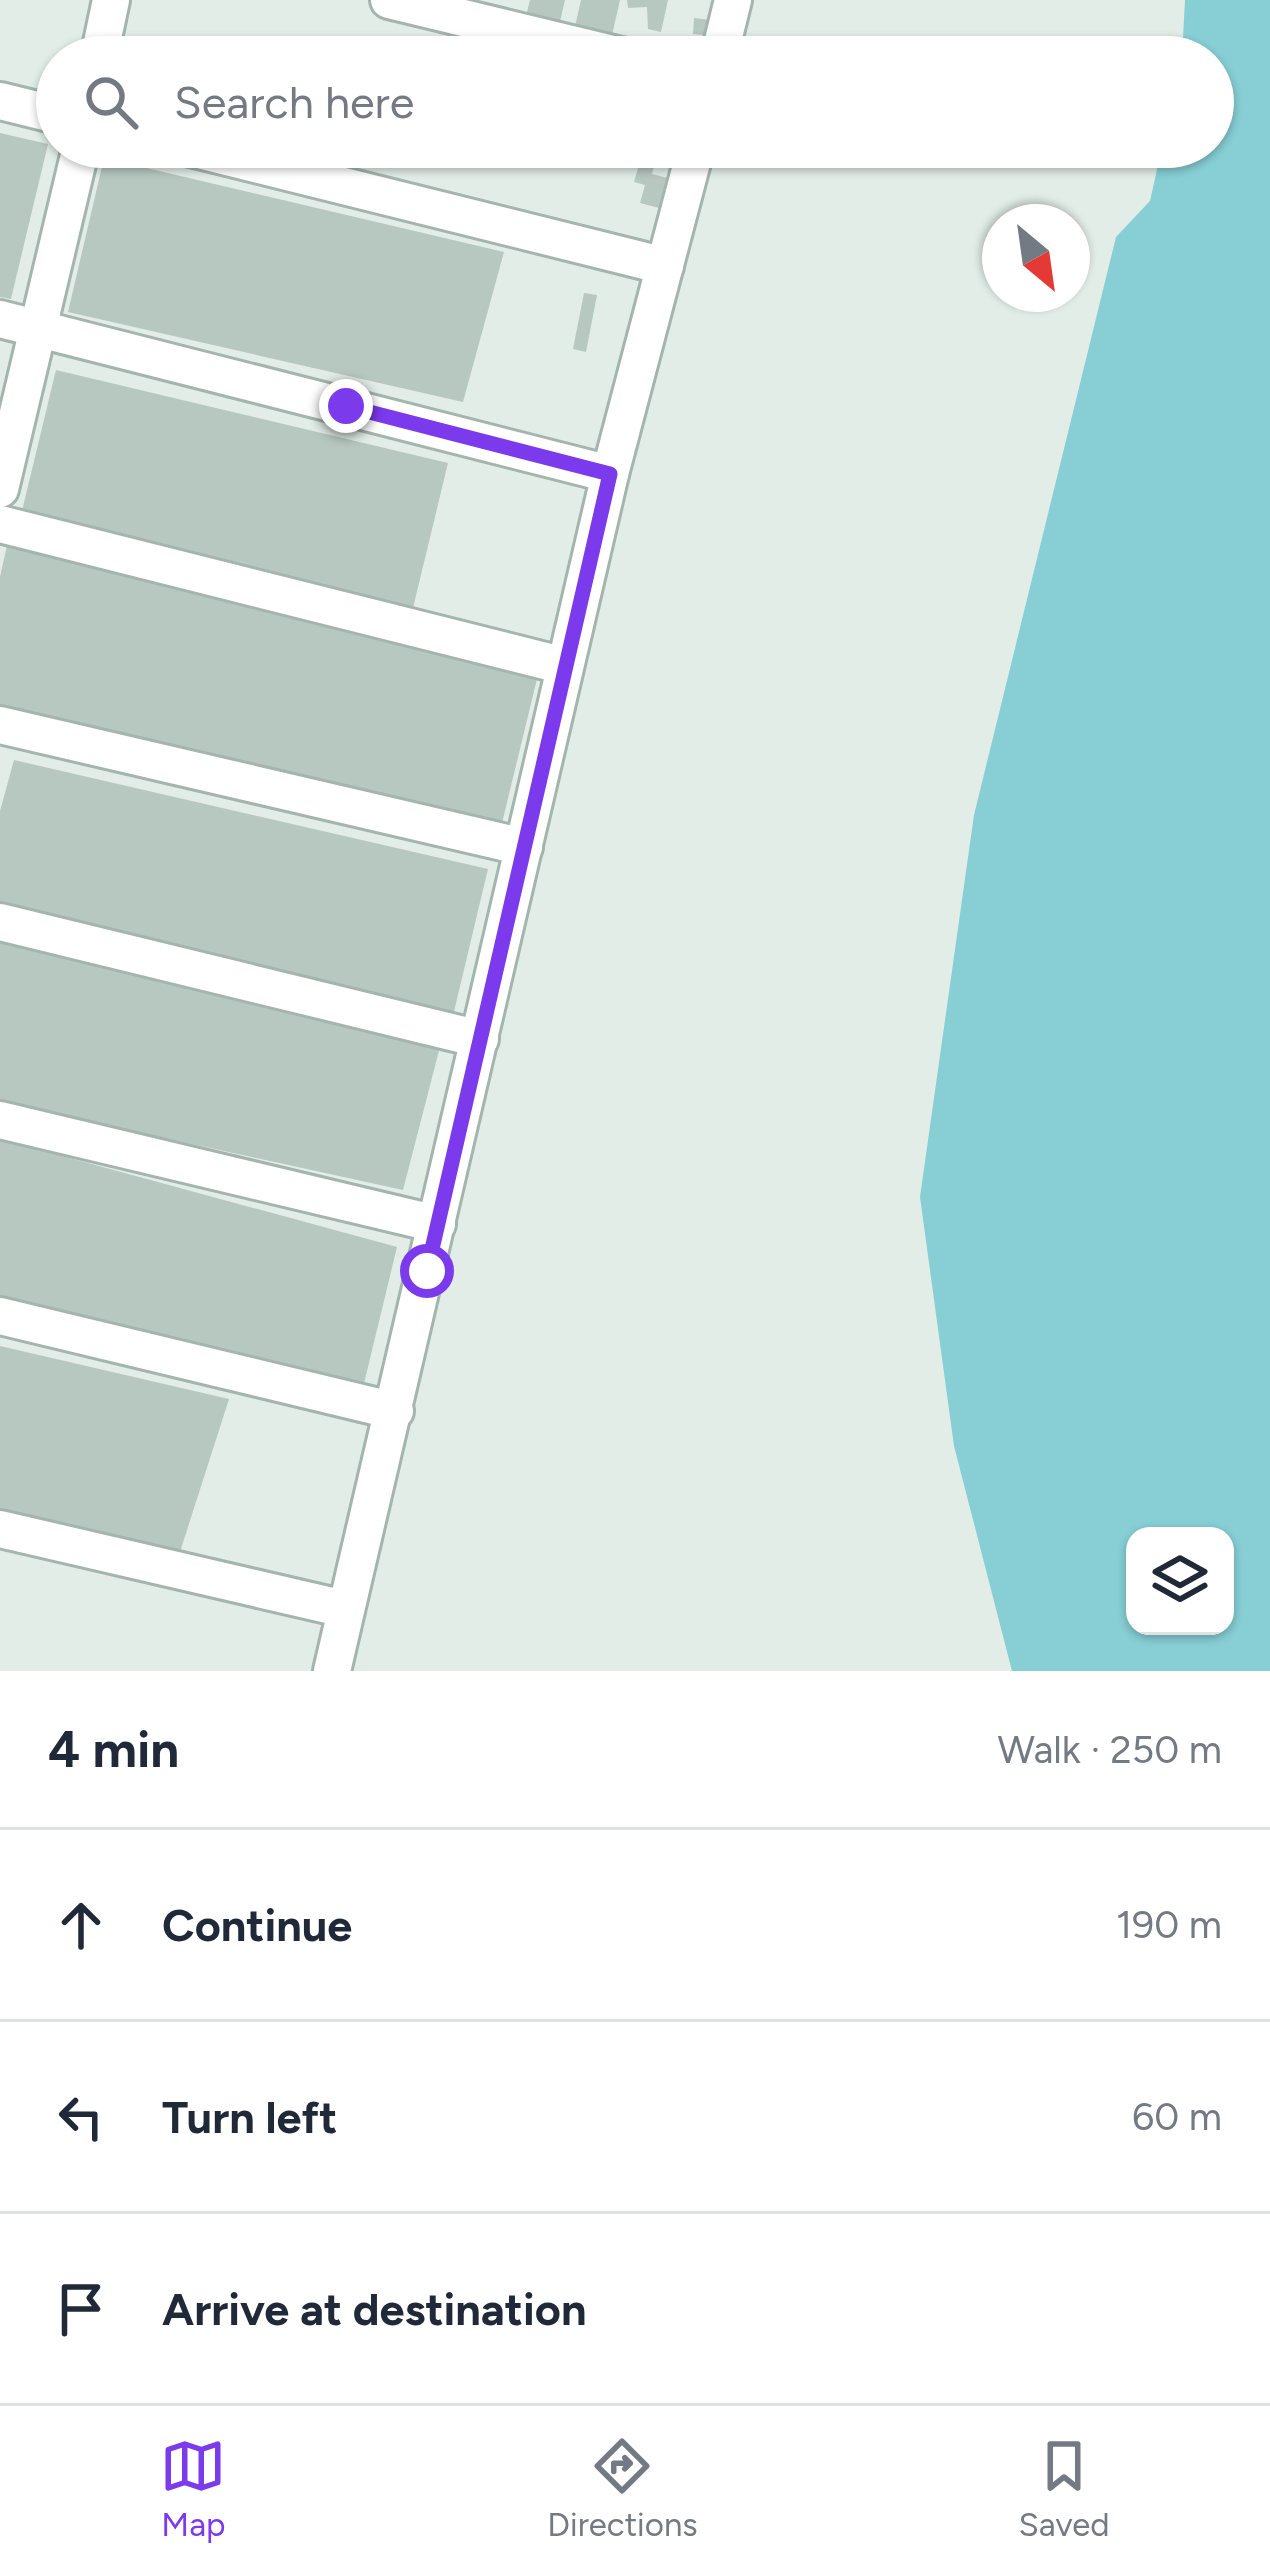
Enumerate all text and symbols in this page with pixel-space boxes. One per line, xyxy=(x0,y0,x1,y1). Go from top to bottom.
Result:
search box xyxy=(36,36,1234,168)
icon: search xyxy=(78,69,144,135)
text: Search here xyxy=(174,75,414,129)
north arrow xyxy=(982,204,1090,312)
route end xyxy=(319,379,373,433)
route start xyxy=(400,1244,454,1298)
map controls xyxy=(1126,1527,1234,1635)
button: layers xyxy=(1126,1527,1234,1635)
text: 4 min xyxy=(48,1719,179,1780)
text: Walk · 250 m xyxy=(998,1726,1222,1773)
icon: ahead xyxy=(48,1892,114,1958)
text: Continue xyxy=(162,1898,352,1952)
text: 190 m xyxy=(1116,1901,1222,1948)
icon: left xyxy=(48,2084,114,2150)
text: Turn left xyxy=(162,2090,337,2144)
text: 60 m xyxy=(1132,2093,1222,2140)
icon: arrive xyxy=(48,2276,114,2342)
text: Arrive at destination xyxy=(162,2282,586,2336)
tab: Map xyxy=(160,2433,226,2544)
tab: Directions xyxy=(547,2433,698,2544)
tab: Saved xyxy=(1019,2433,1110,2544)

